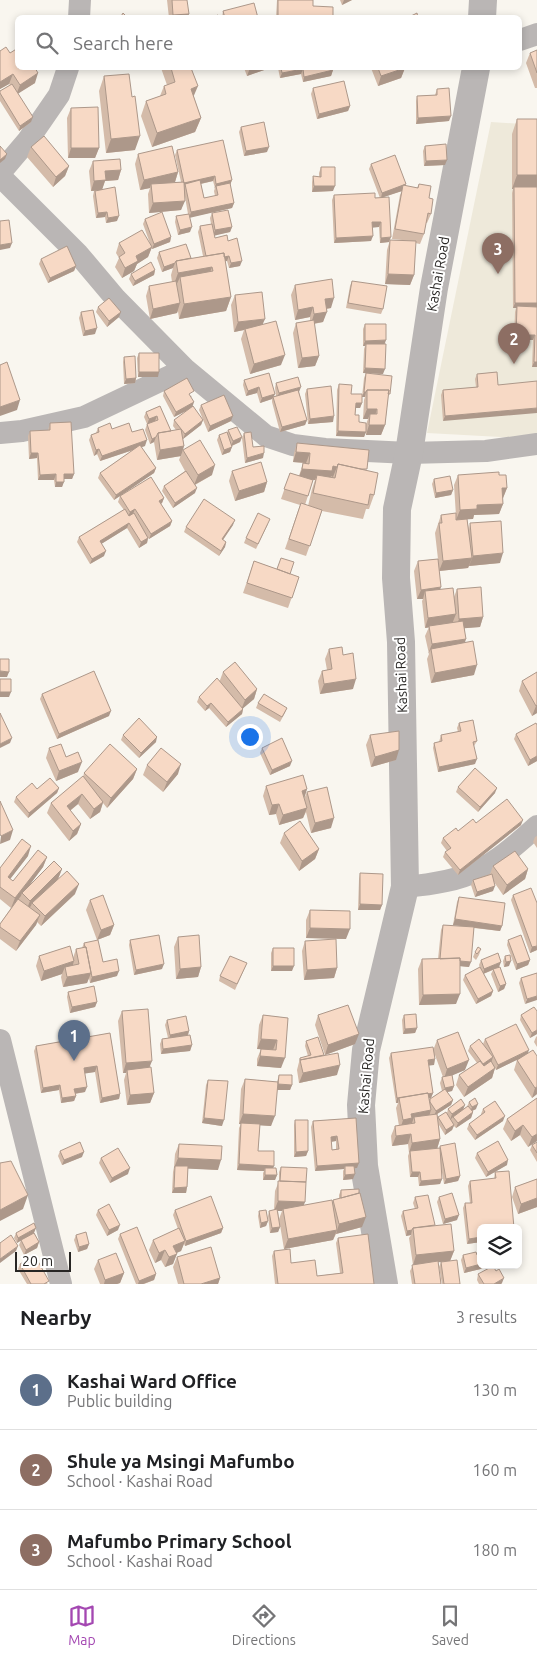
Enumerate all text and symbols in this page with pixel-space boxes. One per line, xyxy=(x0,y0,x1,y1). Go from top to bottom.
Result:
search box xyxy=(15,15,522,70)
icon: search xyxy=(33,29,61,57)
text: Search here xyxy=(73,32,173,54)
pin: 3 xyxy=(482,233,514,274)
street label: Kashai Road xyxy=(424,235,452,313)
pin: 2 xyxy=(498,323,530,364)
street label: Kashai Road xyxy=(392,637,410,713)
your location xyxy=(237,724,263,750)
pin: 1 xyxy=(58,1020,90,1061)
street label: Kashai Road xyxy=(355,1038,377,1114)
map controls xyxy=(477,1224,522,1269)
button: layers xyxy=(477,1224,522,1269)
scale bar xyxy=(15,1249,71,1272)
text: 20 m xyxy=(22,1253,53,1269)
text: Nearby xyxy=(20,1305,91,1329)
text: 3 results xyxy=(456,1308,517,1326)
text: Kashai Ward Office xyxy=(67,1370,237,1392)
text: 1 xyxy=(31,1381,41,1399)
text: 130 m xyxy=(472,1381,517,1399)
text: Public building xyxy=(67,1392,172,1410)
text: Shule ya Msingi Mafumbo xyxy=(67,1450,295,1472)
text: 2 xyxy=(31,1461,41,1479)
text: 160 m xyxy=(472,1461,517,1479)
text: School · Kashai Road xyxy=(67,1472,213,1490)
text: Mafumbo Primary School xyxy=(67,1530,292,1552)
text: 3 xyxy=(31,1541,41,1559)
text: 180 m xyxy=(472,1541,517,1559)
text: School · Kashai Road xyxy=(67,1552,213,1570)
tab: Map xyxy=(68,1602,96,1648)
tab: Directions xyxy=(232,1602,296,1648)
tab: Saved xyxy=(432,1602,469,1648)

